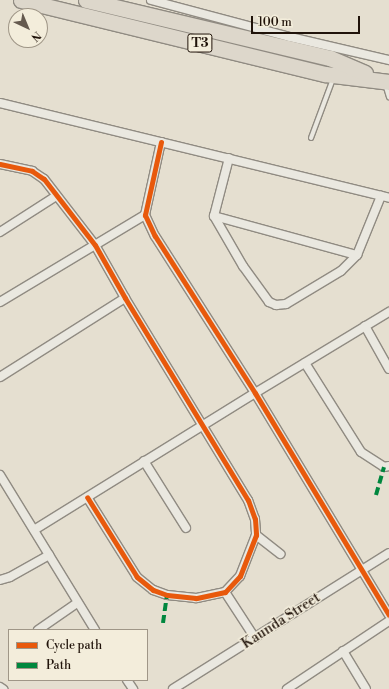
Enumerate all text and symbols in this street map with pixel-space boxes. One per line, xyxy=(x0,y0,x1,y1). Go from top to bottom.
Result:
north arrow xyxy=(8,8,48,48)
scale bar xyxy=(253,8,362,34)
text: 100 m xyxy=(258,15,292,30)
text: N xyxy=(28,28,44,44)
road number: T3 xyxy=(187,32,213,54)
street label: Kaunda Street xyxy=(239,589,323,653)
legend xyxy=(8,629,148,681)
text: Cycle path xyxy=(46,638,102,653)
text: Path xyxy=(46,658,71,673)

